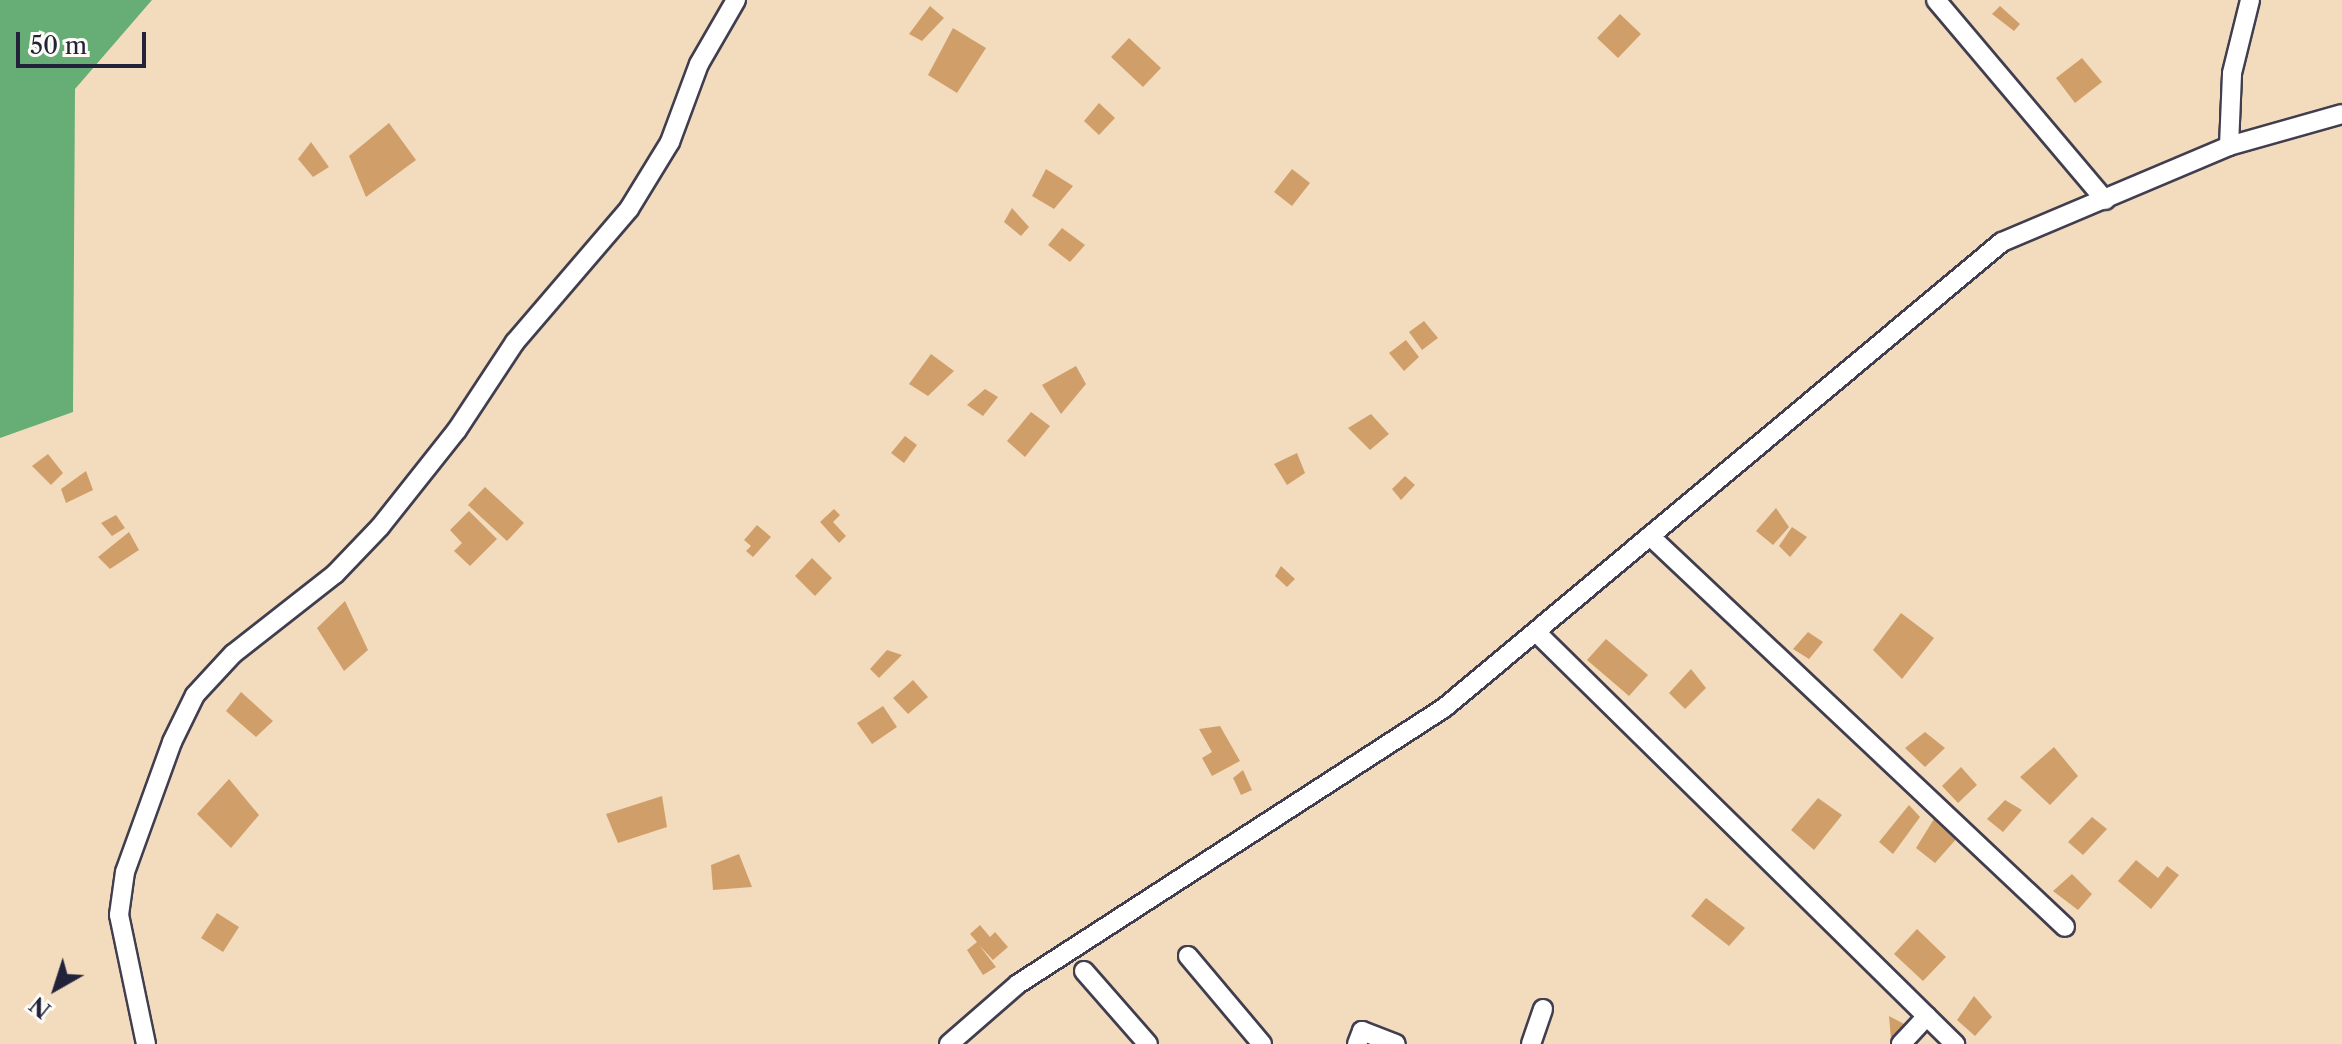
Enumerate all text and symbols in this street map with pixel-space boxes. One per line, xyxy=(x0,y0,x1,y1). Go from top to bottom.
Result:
scale bar xyxy=(20,16,150,66)
text: 50 m xyxy=(30,31,87,60)
north arrow xyxy=(16,948,96,1028)
text: N xyxy=(25,991,57,1024)

